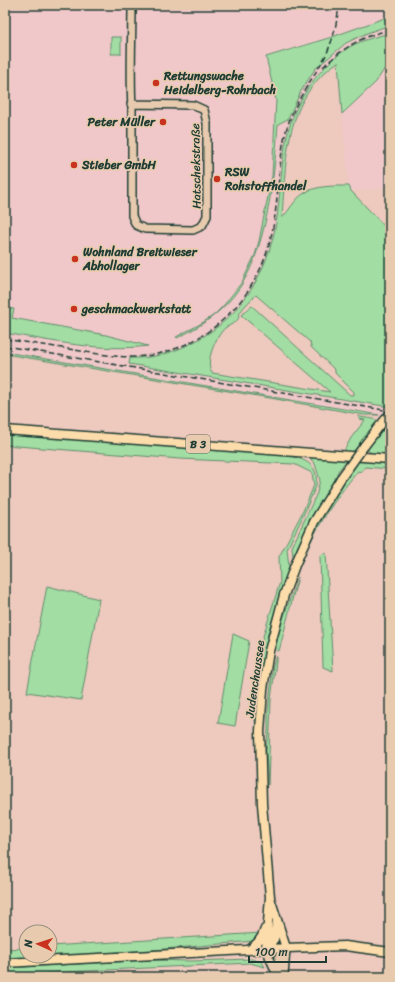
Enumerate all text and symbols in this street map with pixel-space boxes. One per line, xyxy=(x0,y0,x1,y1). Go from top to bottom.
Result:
place label: Rettungswache Heidelberg-Rohrbach xyxy=(163,65,277,101)
marker: Rettungswache Heidelberg-Rohrbach xyxy=(151,78,161,88)
place label: Peter Müller xyxy=(87,111,156,133)
marker: Peter Müller xyxy=(158,117,168,127)
street label: Hatschekstraße xyxy=(184,123,208,209)
place label: Stieber GmbH xyxy=(81,154,157,176)
marker: Stieber GmbH xyxy=(69,160,79,170)
place label: RSW Rohstoffhandel xyxy=(224,161,307,197)
marker: RSW Rohstoffhandel xyxy=(212,174,222,184)
place label: Wohnland Breitwieser Abhollager xyxy=(82,241,198,277)
marker: Wohnland Breitwieser Abhollager xyxy=(70,254,80,264)
place label: geschmackwerkstatt xyxy=(80,298,191,320)
marker: geschmackwerkstatt xyxy=(69,304,79,314)
road number: B 3 xyxy=(186,435,210,453)
street label: Judenchaussee xyxy=(239,639,271,720)
north arrow xyxy=(18,924,58,964)
scale bar xyxy=(249,938,326,964)
text: N xyxy=(19,939,38,949)
text: 100 m xyxy=(255,941,288,963)

